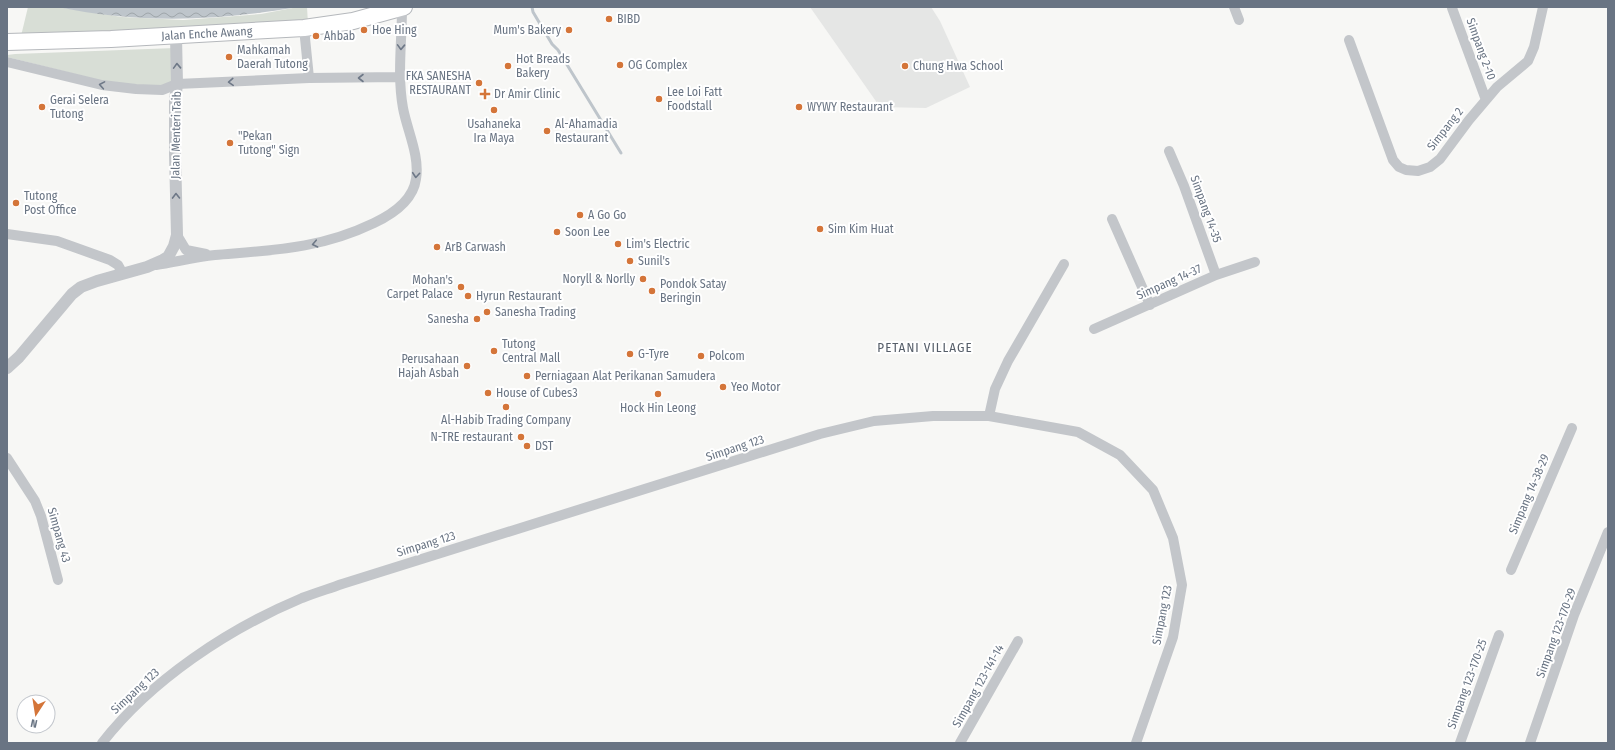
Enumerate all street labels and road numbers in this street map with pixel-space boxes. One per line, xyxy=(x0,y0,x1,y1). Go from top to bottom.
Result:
street label: Simpang 2-10 xyxy=(1463,16,1499,82)
street label: Jalan Enche Awang xyxy=(161,24,253,43)
street label: Jalan Menteri Taib xyxy=(168,91,184,179)
street label: Simpang 2 xyxy=(1424,105,1466,153)
street label: Simpang 14-35 xyxy=(1187,174,1225,245)
street label: Simpang 14-37 xyxy=(1134,261,1204,303)
street label: Simpang 123 xyxy=(704,432,766,464)
street label: Simpang 14-38-29 xyxy=(1506,452,1552,536)
street label: Simpang 43 xyxy=(45,506,73,564)
street label: Simpang 123 xyxy=(395,528,457,560)
street label: Simpang 123 xyxy=(1149,584,1175,646)
street label: Simpang 123-170-29 xyxy=(1533,586,1579,680)
street label: Simpang 123-170-25 xyxy=(1444,637,1490,731)
street label: Simpang 123-141-14 xyxy=(949,642,1007,730)
street label: Simpang 123 xyxy=(108,665,162,717)

